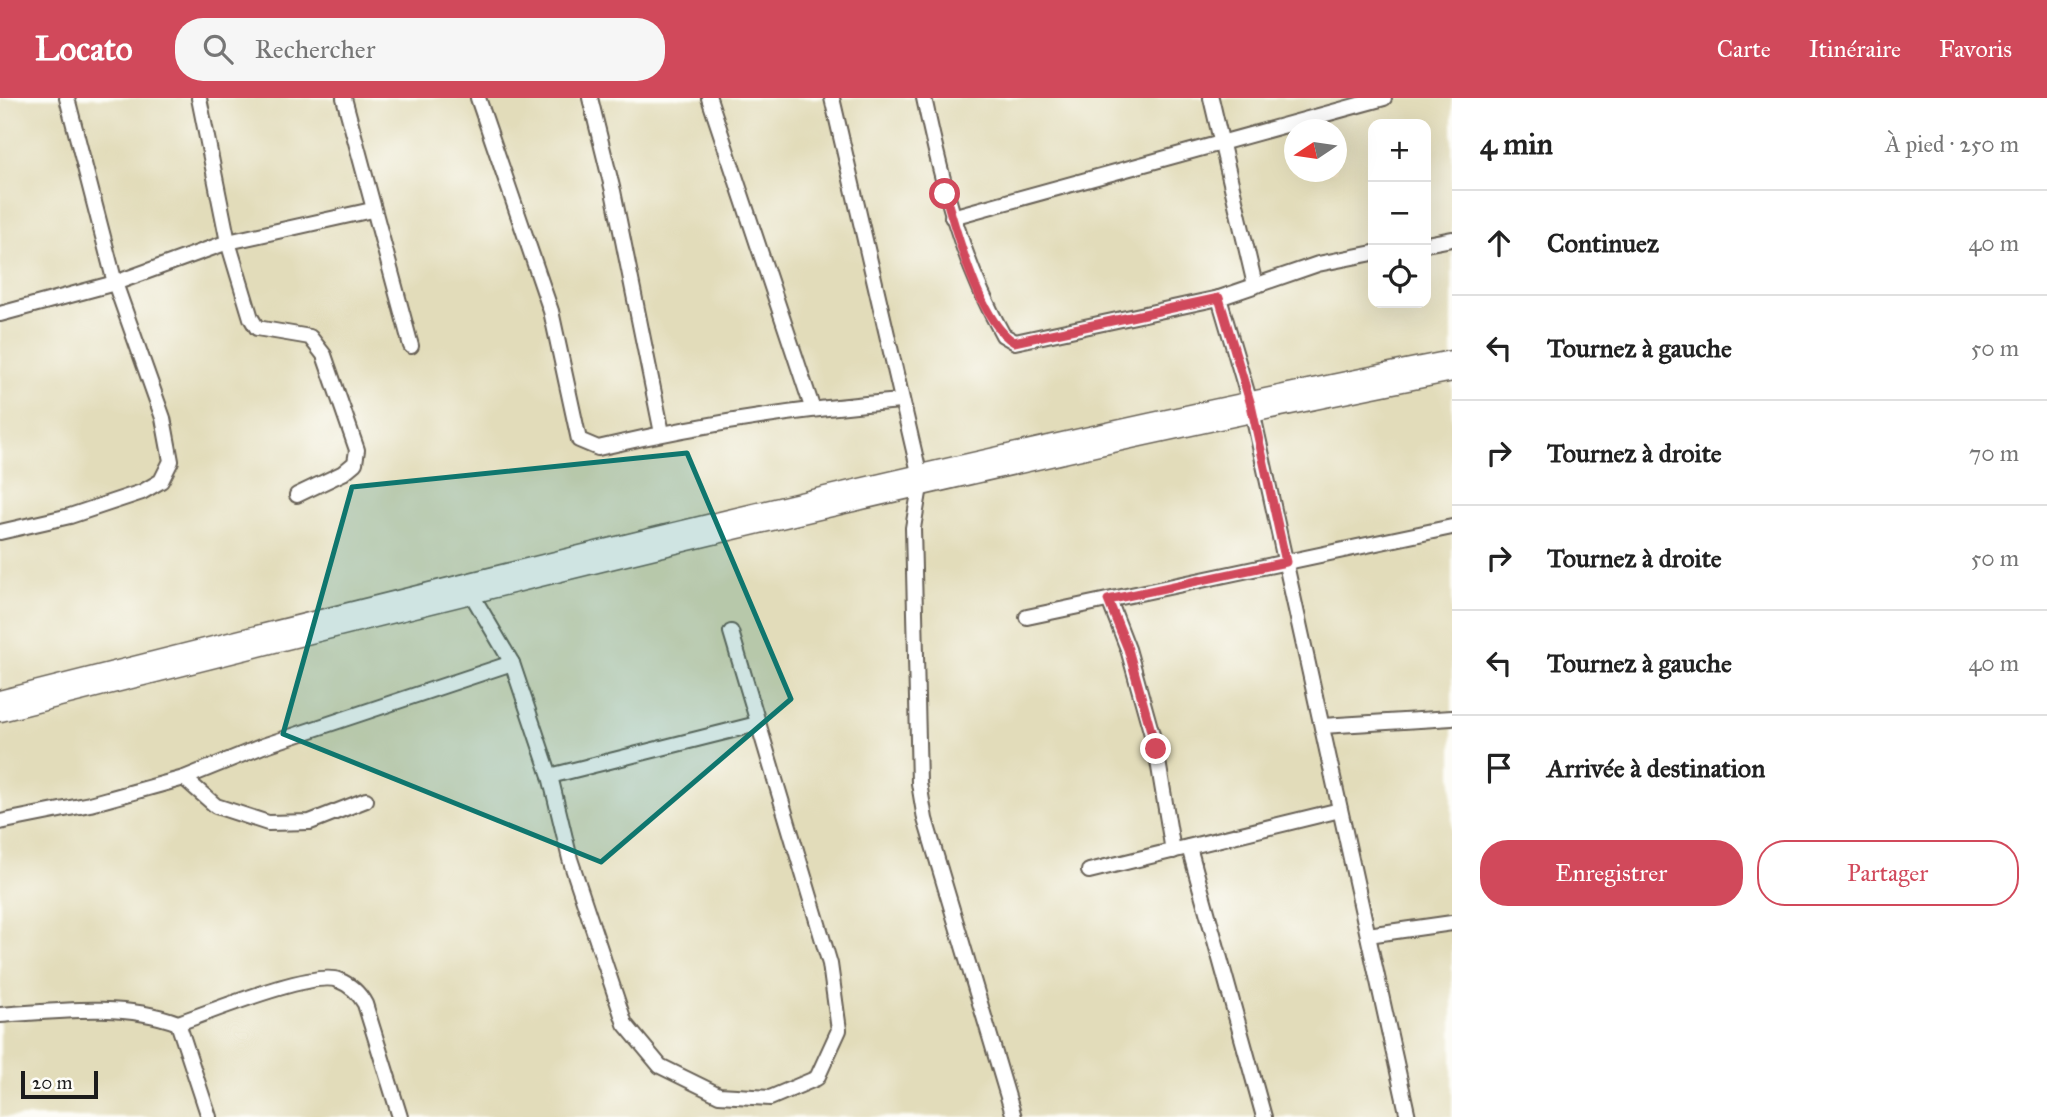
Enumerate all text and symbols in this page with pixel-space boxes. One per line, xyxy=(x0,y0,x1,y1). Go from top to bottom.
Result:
search box xyxy=(175,18,665,81)
text: Locato xyxy=(35,29,133,69)
icon: search xyxy=(199,30,237,68)
text: Rechercher xyxy=(255,33,375,65)
text: Carte xyxy=(1717,34,1771,64)
text: Itinéraire xyxy=(1809,34,1901,64)
text: Favoris xyxy=(1939,34,2012,64)
north arrow xyxy=(1284,119,1347,182)
map controls xyxy=(1368,119,1431,308)
button: + xyxy=(1368,119,1431,182)
text: 4 min xyxy=(1480,126,1553,162)
text: À pied · 250 m xyxy=(1885,130,2019,158)
route start xyxy=(929,178,960,209)
button: − xyxy=(1368,182,1431,245)
icon: ahead xyxy=(1480,224,1518,262)
text: Continuez xyxy=(1547,227,1659,259)
text: 40 m xyxy=(1969,229,2019,257)
button: locate xyxy=(1368,245,1431,308)
icon: left xyxy=(1480,329,1518,367)
text: Tournez à gauche xyxy=(1547,332,1732,364)
text: 50 m xyxy=(1971,334,2019,362)
icon: right xyxy=(1480,434,1518,472)
text: Tournez à droite xyxy=(1547,437,1722,469)
text: 70 m xyxy=(1969,439,2019,467)
icon: right xyxy=(1480,539,1518,577)
text: Tournez à droite xyxy=(1547,542,1722,574)
text: 50 m xyxy=(1971,544,2019,572)
icon: left xyxy=(1480,644,1518,682)
text: Tournez à gauche xyxy=(1547,647,1732,679)
text: 40 m xyxy=(1969,649,2019,677)
route end xyxy=(1140,733,1171,764)
icon: arrive xyxy=(1480,749,1518,787)
text: Arrivée à destination xyxy=(1547,752,1765,784)
button: Enregistrer xyxy=(1480,840,1743,906)
button: Partager xyxy=(1757,840,2019,906)
scale bar xyxy=(21,1068,98,1100)
text: 20 m xyxy=(32,1071,73,1094)

